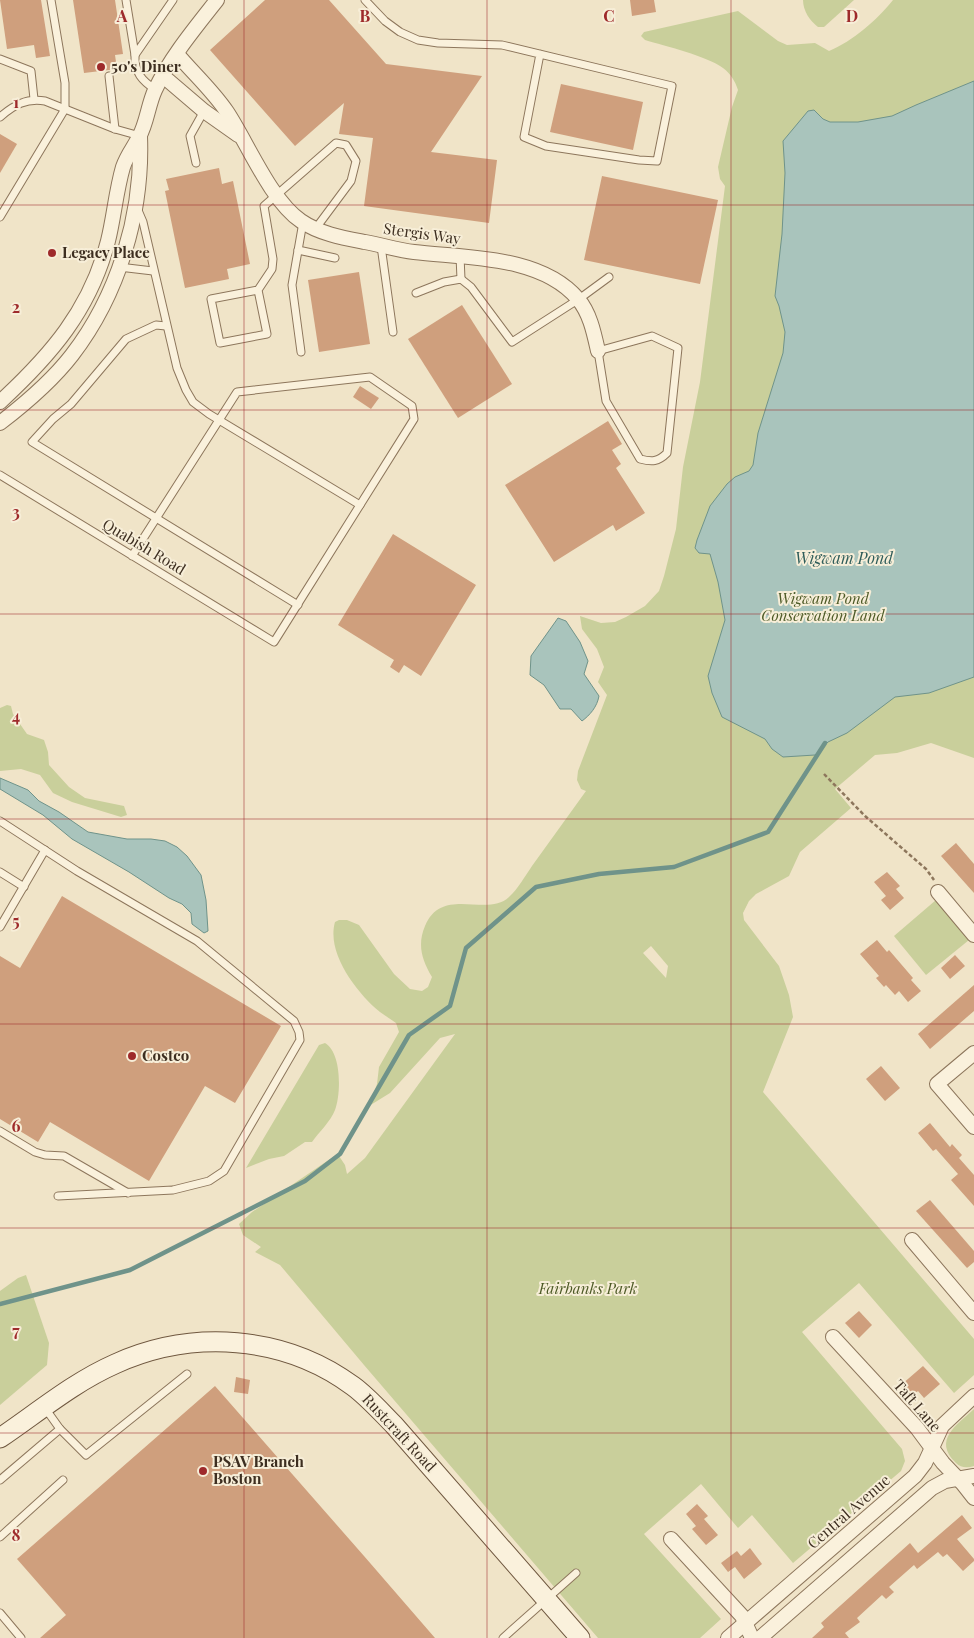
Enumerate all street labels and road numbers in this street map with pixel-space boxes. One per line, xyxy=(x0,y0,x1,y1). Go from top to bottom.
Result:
street label: Stergis Way xyxy=(382,218,462,248)
street label: Quabish Road xyxy=(99,513,190,579)
street label: Taft Lane xyxy=(889,1375,946,1436)
street label: Rustcraft Road xyxy=(358,1389,441,1476)
street label: Central Avenue xyxy=(803,1470,894,1553)

